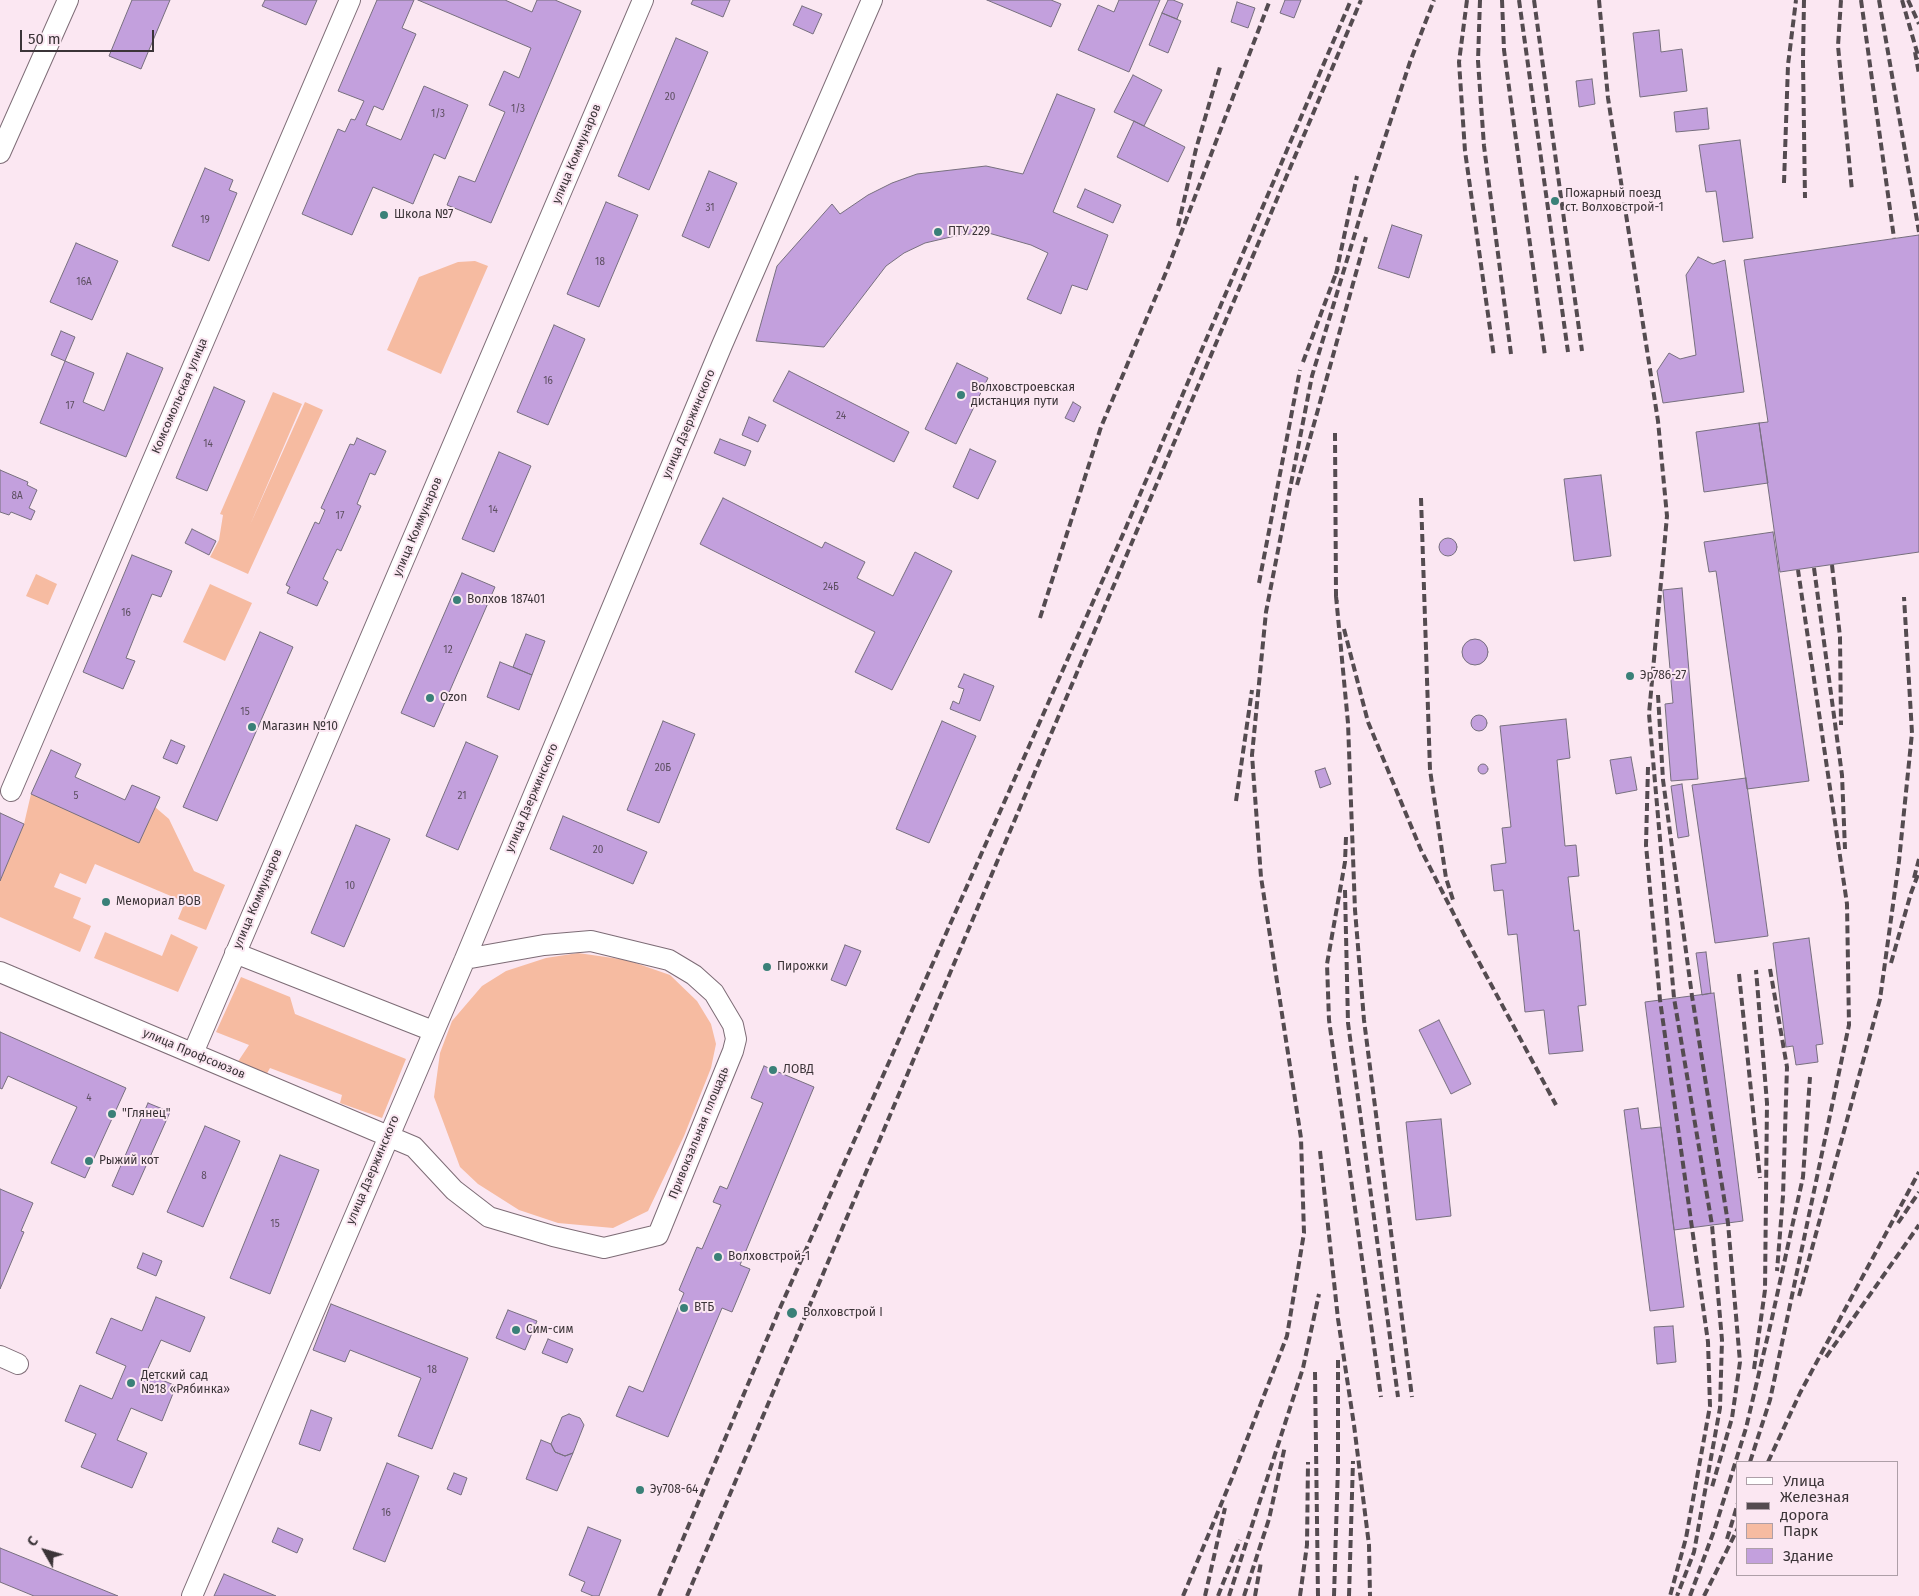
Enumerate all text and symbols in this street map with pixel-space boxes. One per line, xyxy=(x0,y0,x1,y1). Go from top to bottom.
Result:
scale bar xyxy=(22,20,156,52)
text: 50 m xyxy=(28,30,61,48)
house number: 20 xyxy=(665,91,675,103)
street label: улица Коммунаров xyxy=(549,102,605,206)
house number: 1/3 xyxy=(511,103,525,115)
house number: 1/3 xyxy=(431,108,445,120)
place label: Пожарный поезд ст. Волховстрой-1 xyxy=(1565,187,1664,215)
marker: Пожарный поезд ст. Волховстрой-1 xyxy=(1549,195,1561,207)
house number: 31 xyxy=(705,202,715,214)
place label: Школа №7 xyxy=(394,208,453,222)
marker: Школа №7 xyxy=(378,209,390,221)
house number: 19 xyxy=(200,214,210,226)
place label: ПТУ 229 xyxy=(948,225,990,239)
marker: ПТУ 229 xyxy=(932,226,944,238)
house number: 18 xyxy=(595,256,605,268)
house number: 16А xyxy=(76,276,92,288)
street label: Комсомольская улица xyxy=(149,336,211,456)
street label: улица Дзержинского xyxy=(659,367,719,481)
house number: 16 xyxy=(543,375,553,387)
place label: Волховстроевская дистанция пути xyxy=(971,381,1075,409)
marker: Волховстроевская дистанция пути xyxy=(955,389,967,401)
house number: 17 xyxy=(66,400,74,412)
house number: 24 xyxy=(836,410,846,422)
house number: 14 xyxy=(203,438,213,450)
street label: улица Коммунаров xyxy=(390,475,446,579)
house number: 8А xyxy=(11,490,23,502)
house number: 14 xyxy=(488,504,498,516)
house number: 17 xyxy=(336,510,344,522)
house number: 24Б xyxy=(823,581,839,593)
place label: Волхов 187401 xyxy=(467,593,545,607)
marker: Волхов 187401 xyxy=(451,594,463,606)
house number: 16 xyxy=(121,607,131,619)
house number: 12 xyxy=(443,644,453,656)
place label: Эр786-27 xyxy=(1640,669,1686,683)
marker: Эр786-27 xyxy=(1624,670,1636,682)
place label: Ozon xyxy=(440,691,467,705)
marker: Ozon xyxy=(424,692,436,704)
house number: 15 xyxy=(240,706,250,718)
place label: Магазин №10 xyxy=(262,720,338,734)
marker: Магазин №10 xyxy=(246,721,258,733)
street label: улица Дзержинского xyxy=(502,741,562,855)
house number: 20Б xyxy=(655,762,671,774)
house number: 5 xyxy=(73,790,79,802)
house number: 21 xyxy=(457,790,467,802)
house number: 20 xyxy=(593,844,603,856)
street label: улица Коммунаров xyxy=(230,847,286,951)
house number: 10 xyxy=(345,880,355,892)
place label: Мемориал ВОВ xyxy=(116,895,201,909)
marker: Мемориал ВОВ xyxy=(100,896,112,908)
place label: Пирожки xyxy=(777,960,828,974)
marker: Пирожки xyxy=(761,961,773,973)
street label: улица Профсоюзов xyxy=(141,1026,247,1082)
place label: ЛОВД xyxy=(783,1063,814,1077)
marker: ЛОВД xyxy=(767,1064,779,1076)
street label: Привокзальная площадь xyxy=(666,1065,732,1201)
house number: 4 xyxy=(86,1092,92,1104)
place label: "Глянец" xyxy=(122,1107,171,1121)
marker: "Глянец" xyxy=(106,1108,118,1120)
street label: улица Дзержинского xyxy=(343,1113,403,1227)
place label: Рыжий кот xyxy=(99,1154,159,1168)
marker: Рыжий кот xyxy=(83,1155,95,1167)
house number: 8 xyxy=(201,1170,207,1182)
house number: 15 xyxy=(270,1218,280,1230)
place label: Волховстрой-1 xyxy=(728,1250,810,1264)
marker: Волховстрой-1 xyxy=(712,1251,724,1263)
place label: ВТБ xyxy=(694,1301,714,1315)
marker: ВТБ xyxy=(678,1302,690,1314)
marker: Волховстрой I xyxy=(785,1306,799,1320)
place label: Волховстрой I xyxy=(803,1306,883,1320)
place label: Сим-сим xyxy=(526,1323,574,1337)
marker: Сим-сим xyxy=(510,1324,522,1336)
house number: 18 xyxy=(427,1364,437,1376)
place label: Детский сад №18 «Рябинка» xyxy=(141,1369,230,1397)
marker: Детский сад №18 «Рябинка» xyxy=(125,1377,137,1389)
legend xyxy=(1736,1461,1899,1576)
text: Улица xyxy=(1783,1472,1825,1490)
place label: Эу708-64 xyxy=(650,1483,698,1497)
marker: Эу708-64 xyxy=(634,1484,646,1496)
text: Железная дорога xyxy=(1780,1488,1849,1524)
house number: 16 xyxy=(381,1507,391,1519)
text: Парк xyxy=(1783,1522,1818,1540)
north arrow xyxy=(20,1526,70,1576)
text: С xyxy=(24,1533,42,1550)
text: Здание xyxy=(1783,1547,1833,1565)

